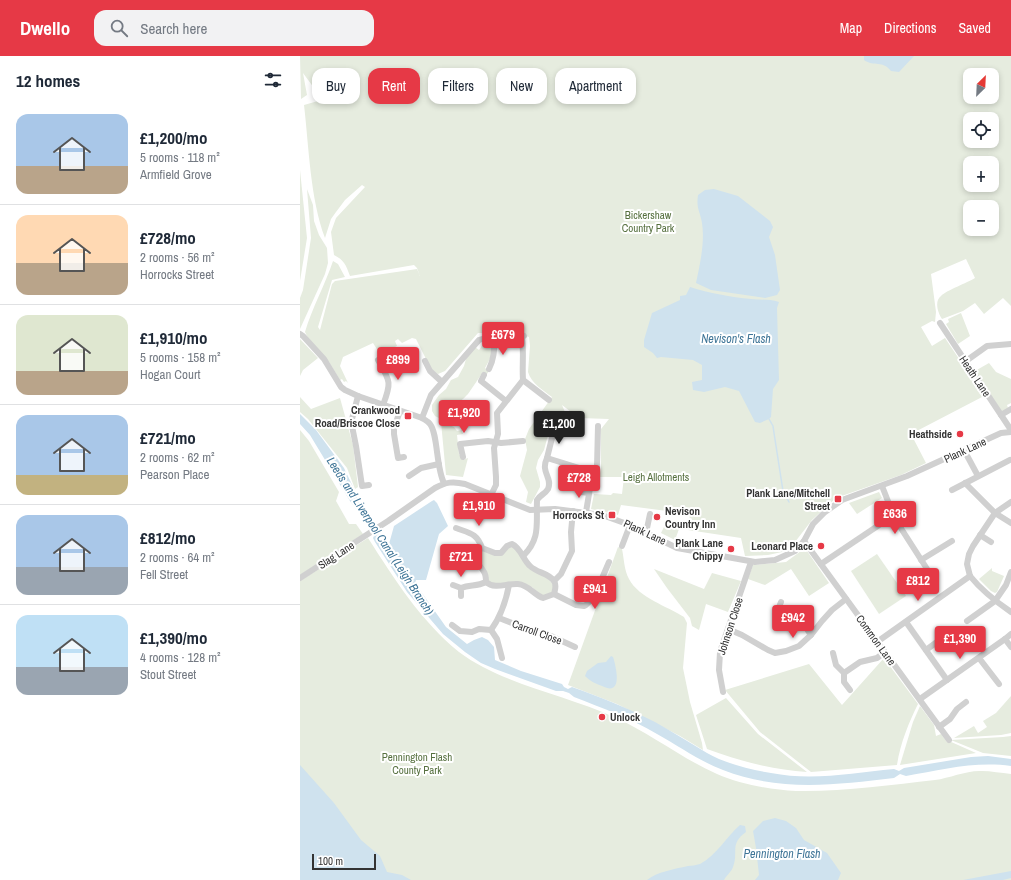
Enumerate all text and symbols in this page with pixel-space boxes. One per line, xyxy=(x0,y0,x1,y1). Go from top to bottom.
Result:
search box xyxy=(94,10,374,46)
text: Dwello xyxy=(20,15,70,41)
icon: search xyxy=(108,17,130,39)
text: Search here xyxy=(140,18,207,39)
text: Map xyxy=(840,19,862,37)
text: Directions xyxy=(884,19,936,37)
text: Saved xyxy=(958,19,991,37)
chip: Buy xyxy=(312,68,360,104)
chip: Rent xyxy=(368,68,420,104)
chip: Filters xyxy=(428,68,488,104)
chip: New xyxy=(496,68,547,104)
chip: Apartment xyxy=(555,68,636,104)
north arrow xyxy=(963,68,999,104)
map controls xyxy=(963,68,999,236)
text: 12 homes xyxy=(16,69,80,92)
icon: filters xyxy=(262,69,284,91)
button: locate xyxy=(963,112,999,148)
text: £1,200/mo xyxy=(140,126,207,149)
icon: home xyxy=(48,130,96,178)
text: 5 rooms · 118 m² xyxy=(140,149,220,166)
button: + xyxy=(963,156,999,192)
text: Armfield Grove xyxy=(140,166,212,183)
button: − xyxy=(963,200,999,236)
park label: Bickershaw Country Park xyxy=(622,208,675,235)
text: £728/mo xyxy=(140,226,196,249)
icon: home xyxy=(48,231,96,279)
text: 2 rooms · 56 m² xyxy=(140,249,215,266)
text: Horrocks Street xyxy=(140,266,214,283)
pin: £679 xyxy=(479,322,527,356)
text: £1,910/mo xyxy=(140,326,207,349)
text: £679 xyxy=(491,326,515,343)
icon: home xyxy=(48,331,96,379)
water label: Nevison's Flash xyxy=(701,331,771,347)
pin: £899 xyxy=(374,347,422,381)
text: 5 rooms · 158 m² xyxy=(140,349,221,366)
text: £899 xyxy=(386,351,410,368)
street label: Heath Lane xyxy=(956,353,994,399)
text: Hogan Court xyxy=(140,366,200,383)
pin: £1,920 xyxy=(431,400,497,434)
place label: Crankwood Road/Briscoe Close xyxy=(315,403,400,430)
text: £1,920 xyxy=(448,404,480,421)
marker: Crankwood Road/Briscoe Close xyxy=(403,411,413,421)
pin: £1,200 xyxy=(526,411,592,445)
text: £1,200 xyxy=(543,415,575,432)
text: £721/mo xyxy=(140,426,196,449)
place label: Heathside xyxy=(909,427,952,441)
marker: Heathside xyxy=(955,429,965,439)
icon: home xyxy=(48,431,96,479)
street label: Plank Lane xyxy=(942,434,988,466)
text: 2 rooms · 62 m² xyxy=(140,449,215,466)
water label: Leeds and Liverpool Canal (Leigh Branch) xyxy=(323,454,437,618)
pin: £728 xyxy=(555,465,603,499)
text: Pearson Place xyxy=(140,466,209,483)
text: £728 xyxy=(567,469,591,486)
park label: Leigh Allotments xyxy=(623,470,690,484)
place label: Plank Lane/Mitchell Street xyxy=(746,486,830,513)
pin: £1,910 xyxy=(446,493,512,527)
marker: Plank Lane/Mitchell Street xyxy=(833,494,843,504)
text: £1,910 xyxy=(463,497,495,514)
pin: £636 xyxy=(871,501,919,535)
place label: Nevison Country Inn xyxy=(665,504,716,531)
text: £636 xyxy=(883,505,907,522)
place label: Horrocks St xyxy=(553,508,604,522)
marker: Horrocks St xyxy=(607,510,617,520)
marker: Nevison Country Inn xyxy=(652,512,662,522)
street label: Plank Lane xyxy=(622,516,668,548)
text: £812/mo xyxy=(140,526,196,549)
icon: home xyxy=(48,531,96,579)
place label: Plank Lane Chippy xyxy=(675,536,723,563)
street label: Slag Lane xyxy=(315,538,357,572)
place label: Leonard Place xyxy=(751,539,813,553)
marker: Leonard Place xyxy=(816,541,826,551)
pin: £721 xyxy=(437,544,485,578)
marker: Plank Lane Chippy xyxy=(726,544,736,554)
text: £721 xyxy=(449,548,473,565)
text: 2 rooms · 64 m² xyxy=(140,549,215,566)
text: Fell Street xyxy=(140,566,188,583)
pin: £812 xyxy=(894,568,942,602)
text: £812 xyxy=(906,572,930,589)
pin: £941 xyxy=(571,576,619,610)
text: £941 xyxy=(583,580,607,597)
street label: Johnson Close xyxy=(714,595,746,657)
pin: £942 xyxy=(769,605,817,639)
text: £942 xyxy=(781,609,805,626)
street label: Common Lane xyxy=(853,612,899,668)
street label: Carroll Close xyxy=(510,617,564,647)
text: £1,390/mo xyxy=(140,626,207,649)
pin: £1,390 xyxy=(927,626,993,660)
text: £1,390 xyxy=(944,630,976,647)
icon: home xyxy=(48,631,96,679)
text: 4 rooms · 128 m² xyxy=(140,649,221,666)
text: Stout Street xyxy=(140,666,196,683)
place label: Unlock xyxy=(610,710,641,724)
marker: Unlock xyxy=(597,712,607,722)
park label: Pennington Flash County Park xyxy=(382,750,452,777)
water label: Pennington Flash xyxy=(743,846,821,862)
scale bar xyxy=(312,852,376,871)
text: 100 m xyxy=(318,854,343,868)

